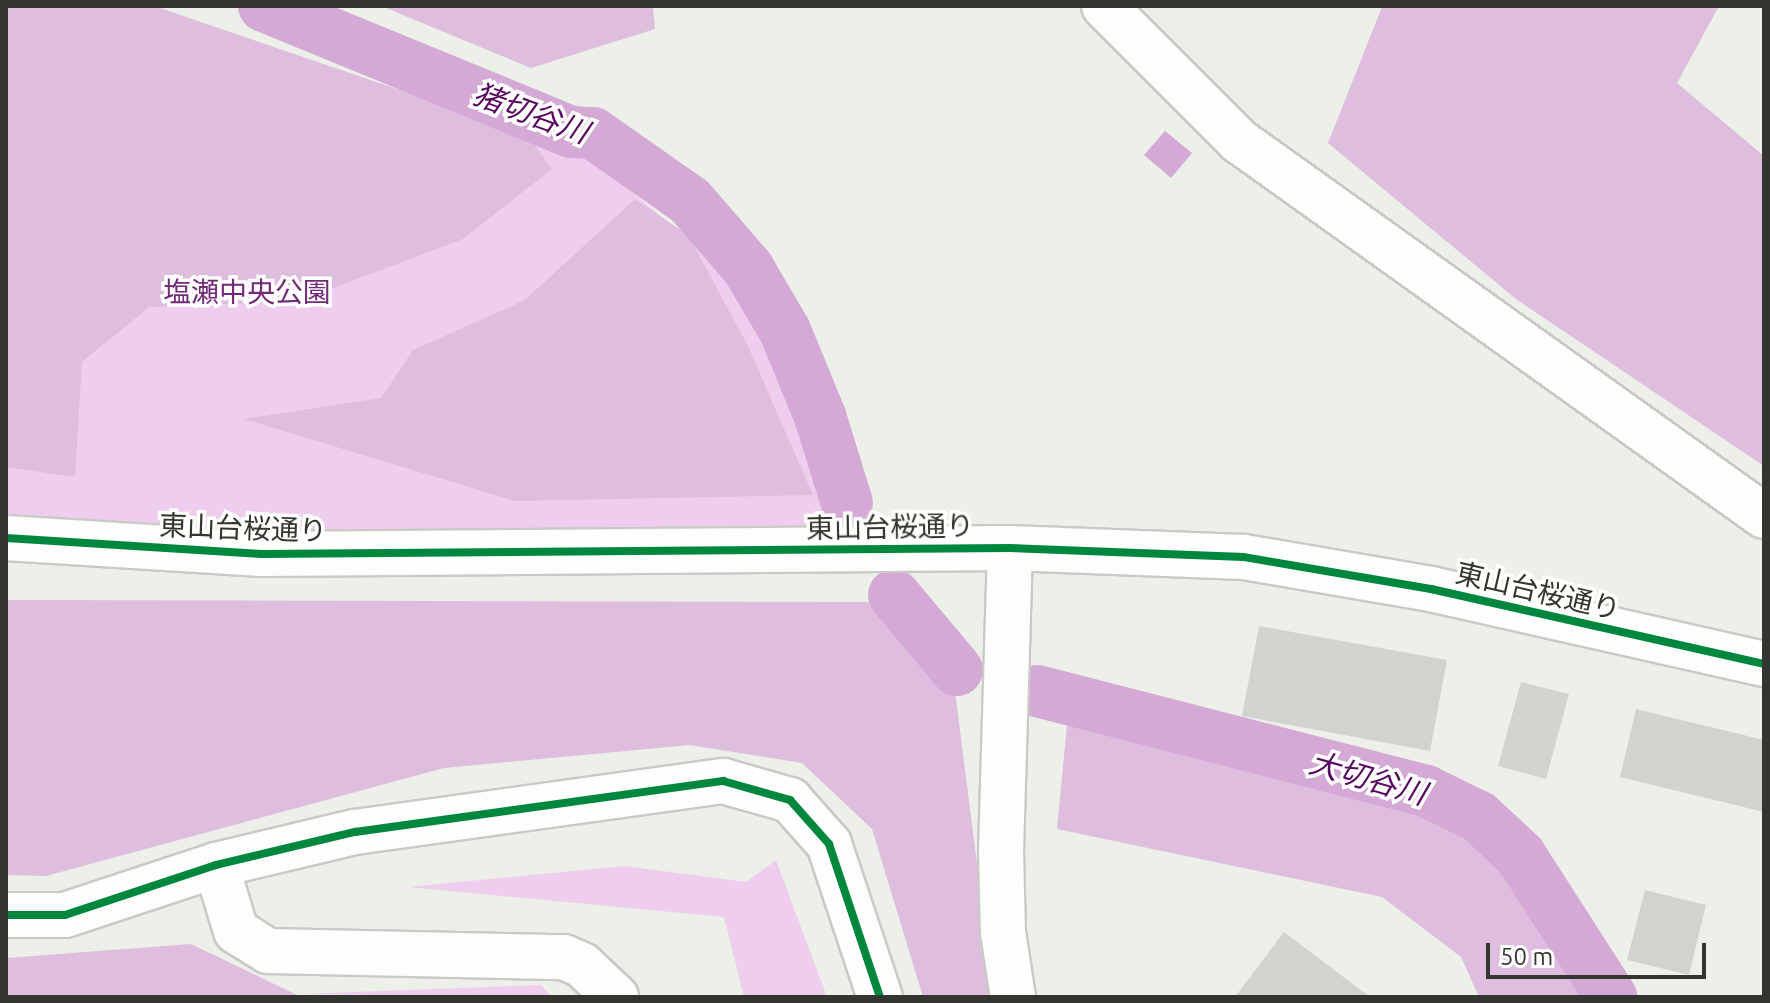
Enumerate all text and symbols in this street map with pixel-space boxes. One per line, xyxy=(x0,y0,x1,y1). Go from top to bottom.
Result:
water label: 猪切谷川 xyxy=(468,76,594,150)
park label: 塩瀬中央公園 xyxy=(163,275,331,309)
street label: 東山台桜通り xyxy=(158,508,328,548)
street label: 東山台桜通り xyxy=(806,509,974,545)
street label: 東山台桜通り xyxy=(1452,556,1624,626)
water label: 大切谷川 xyxy=(1305,744,1431,812)
scale bar xyxy=(1490,927,1710,977)
text: 50 m xyxy=(1500,943,1553,970)

